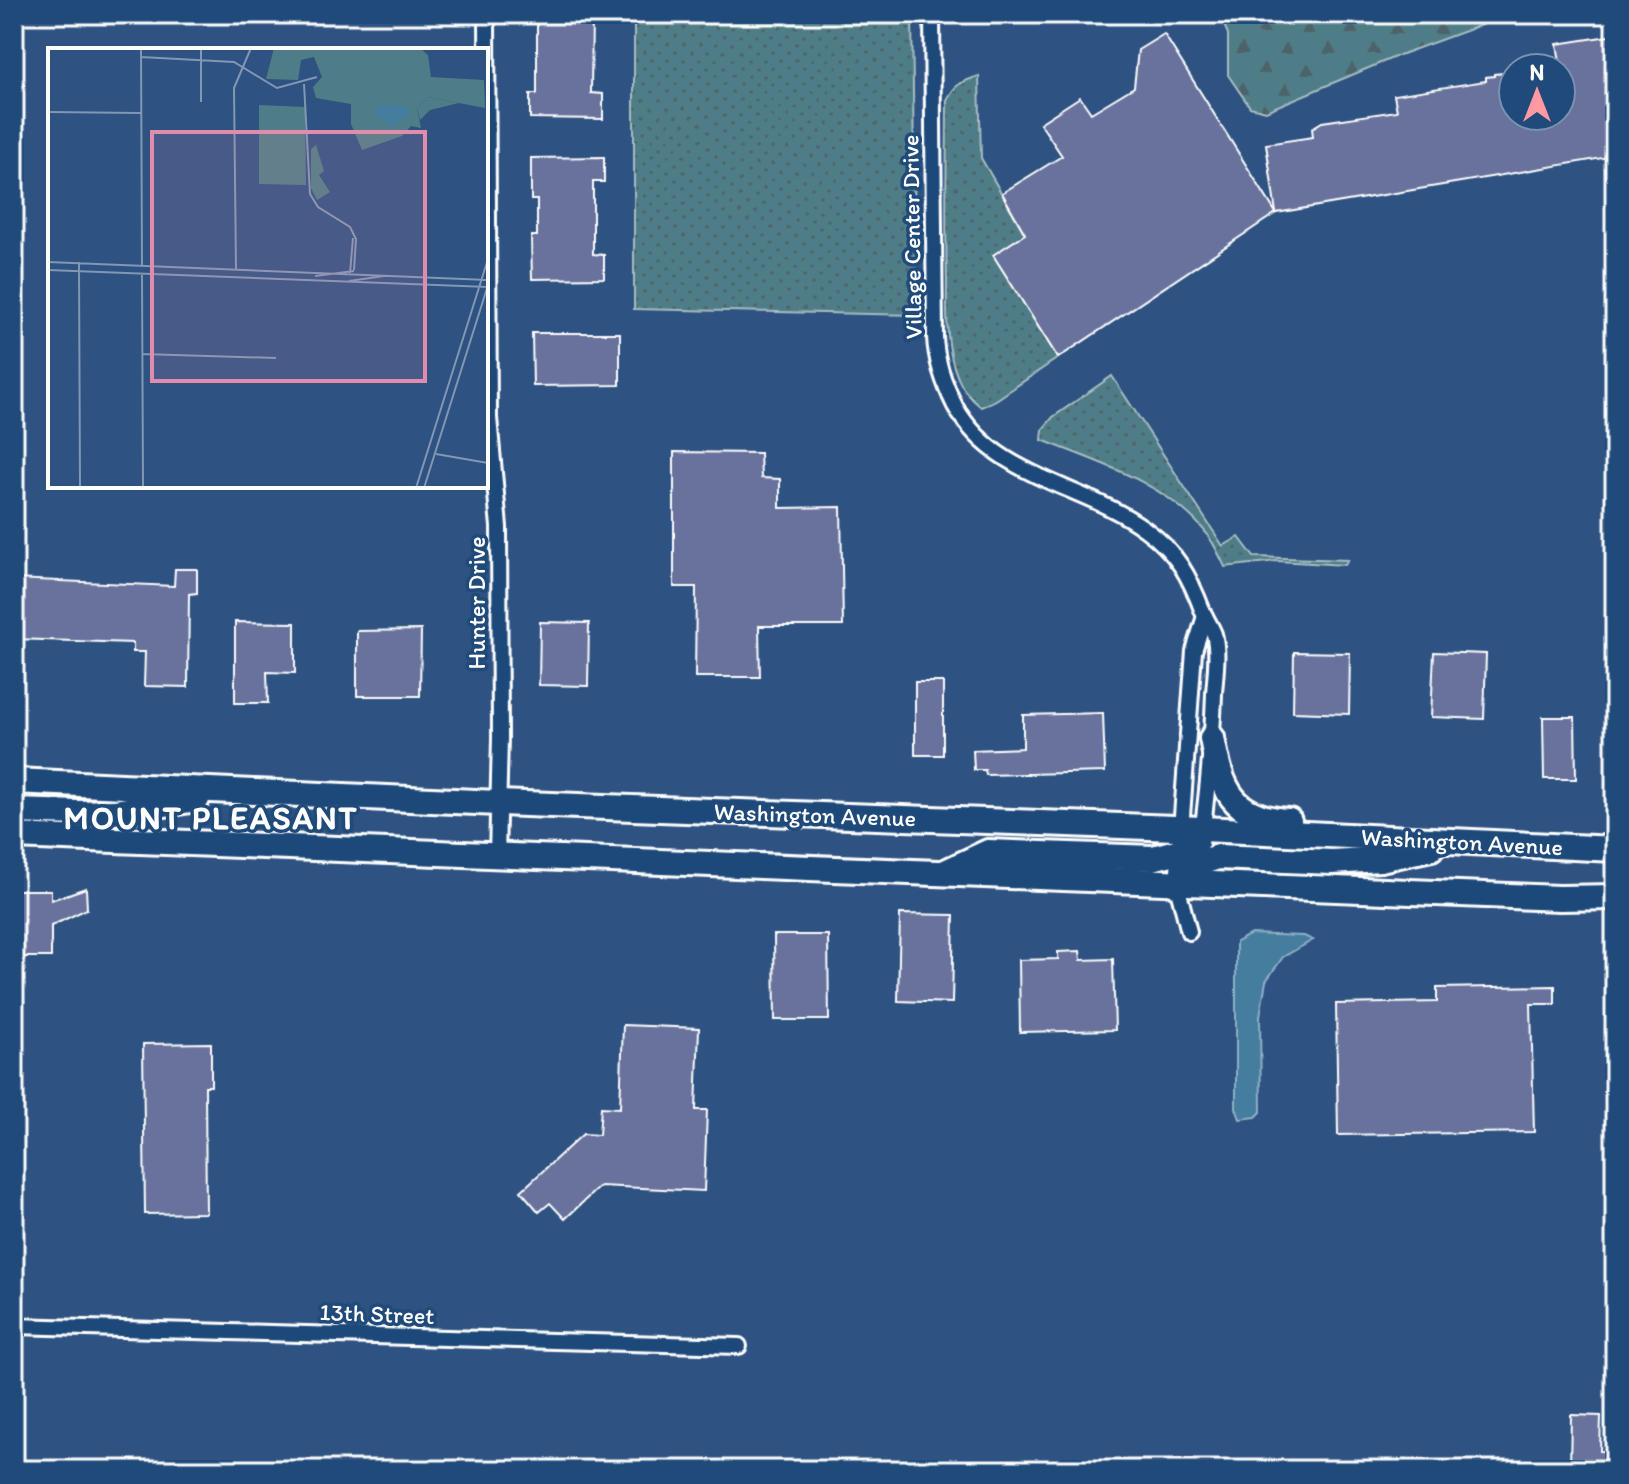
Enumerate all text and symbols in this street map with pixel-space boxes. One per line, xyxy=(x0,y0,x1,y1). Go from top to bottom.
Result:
inset map xyxy=(48,48,488,488)
north arrow xyxy=(1497,52,1577,132)
text: N xyxy=(1530,59,1544,86)
street label: Village Center Drive xyxy=(895,134,928,340)
street label: Hunter Drive xyxy=(462,537,491,669)
street label: Washington Avenue xyxy=(713,796,917,833)
district label: MOUNT PLEASANT xyxy=(64,799,358,837)
street label: Washington Avenue xyxy=(1360,822,1564,861)
street label: 13th Street xyxy=(319,1297,435,1330)

